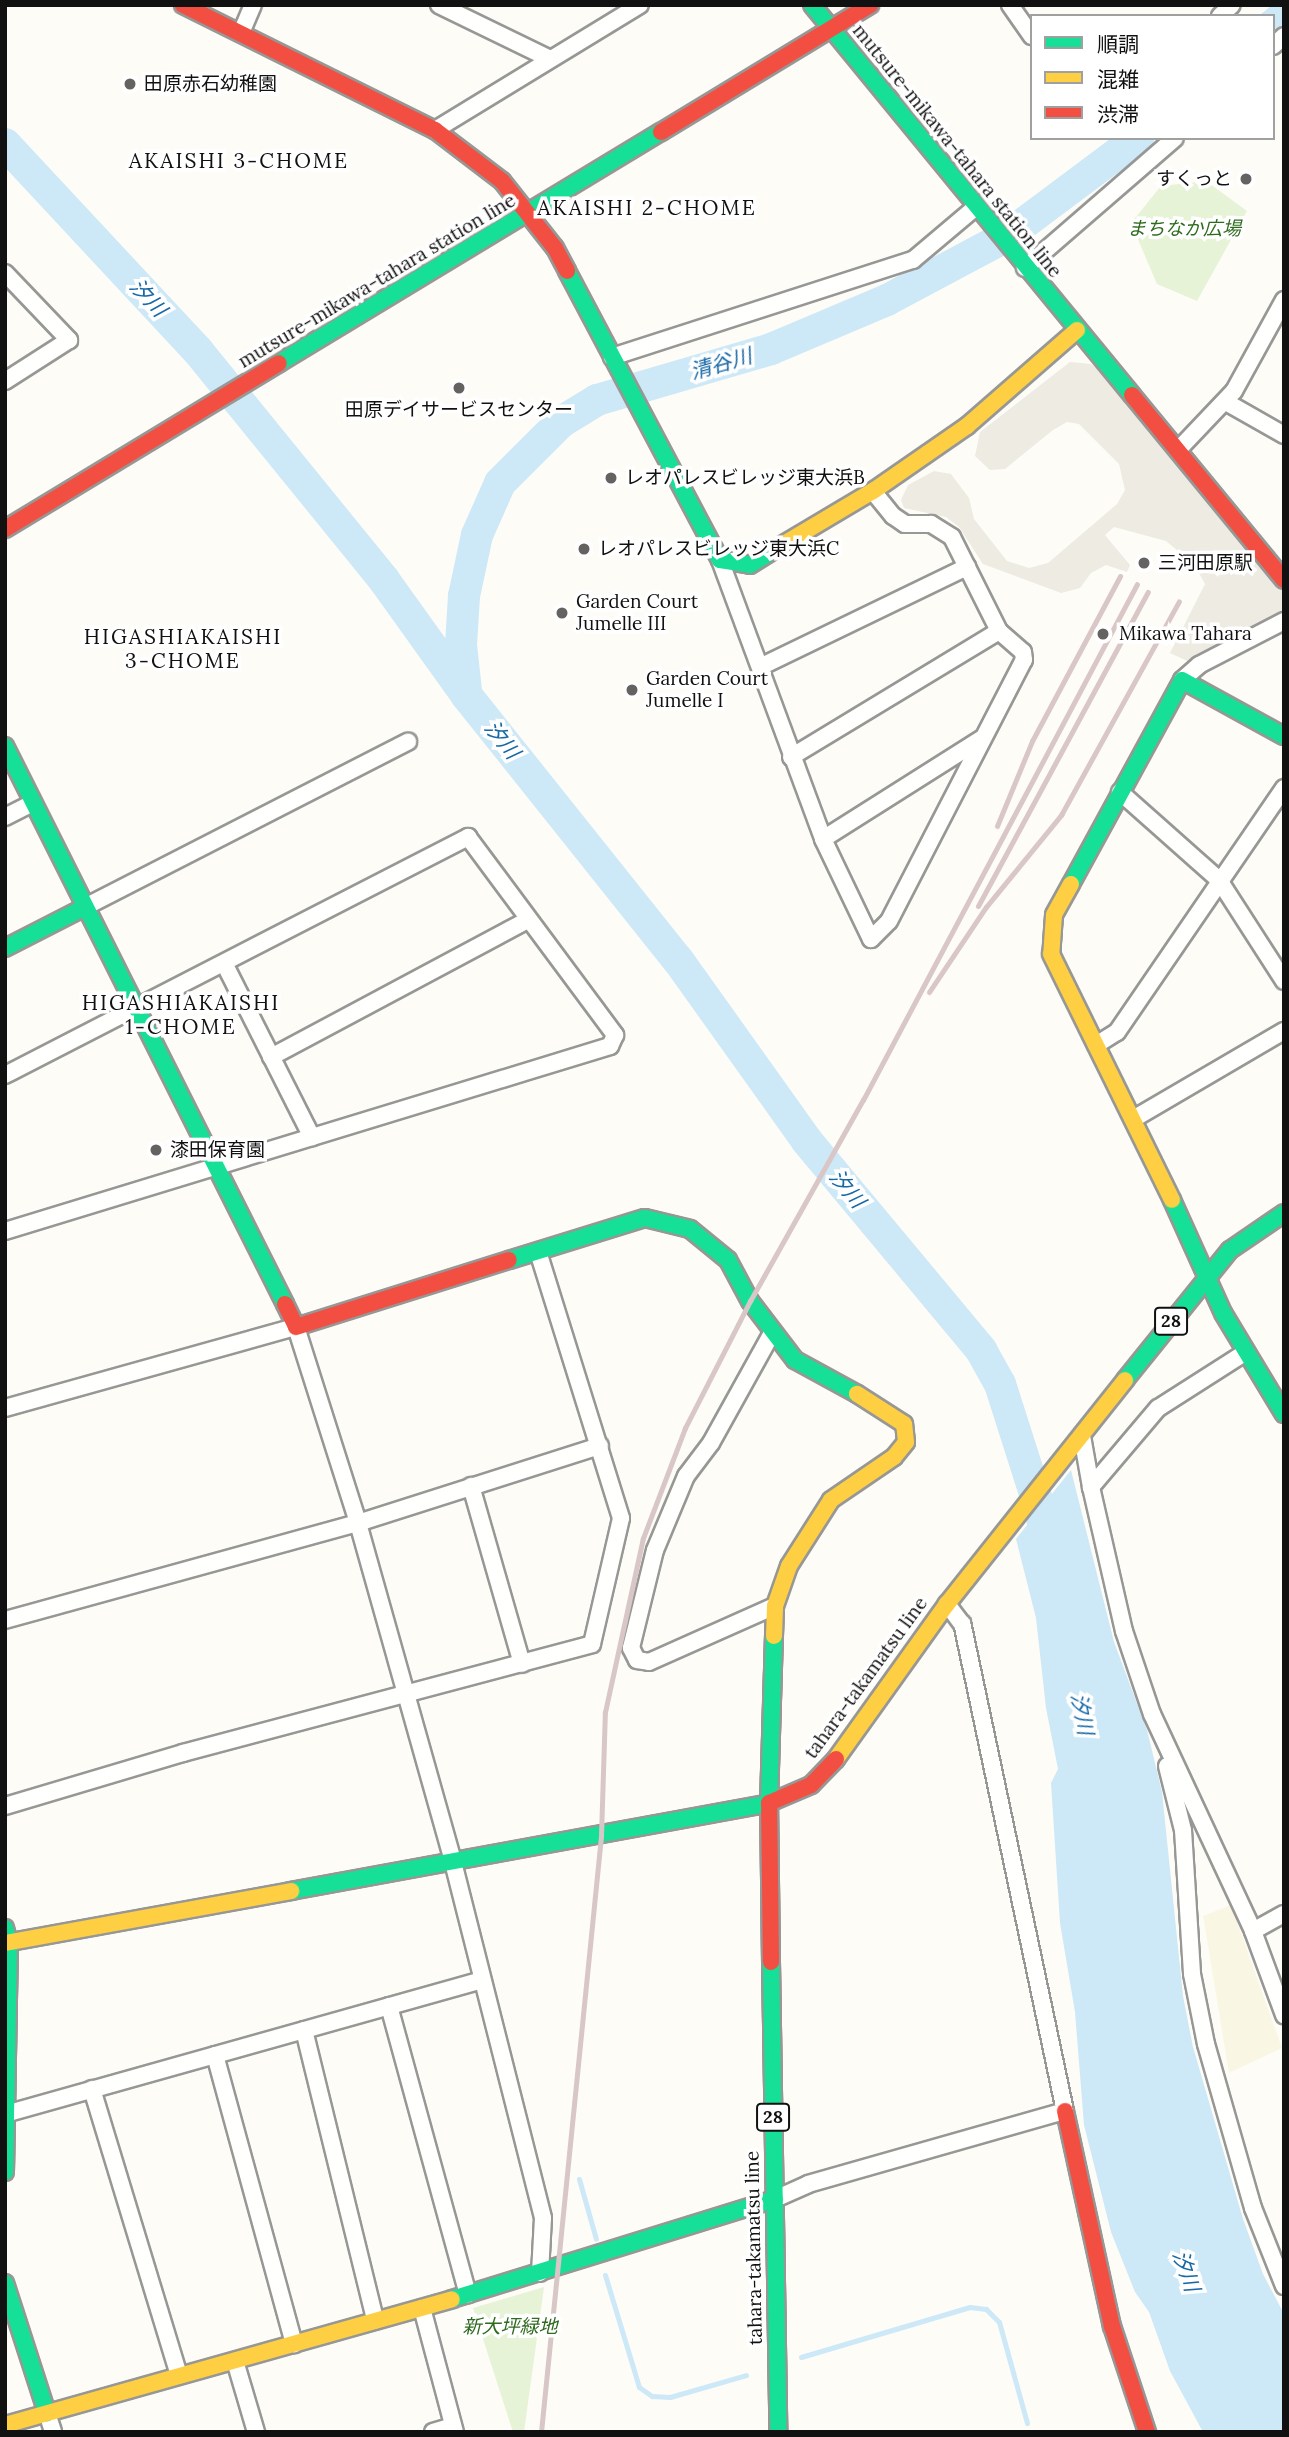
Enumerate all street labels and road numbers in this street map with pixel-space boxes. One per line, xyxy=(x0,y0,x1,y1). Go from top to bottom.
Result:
street label: mutsure-mikawa-tahara station line xyxy=(848,20,1066,282)
street label: mutsure-mikawa-tahara station line xyxy=(234,189,520,373)
road number: 28 xyxy=(1154,1306,1188,1336)
street label: tahara-takamatsu line xyxy=(800,1593,932,1763)
road number: 28 xyxy=(756,2102,790,2132)
street label: tahara-takamatsu line xyxy=(741,2151,767,2345)

